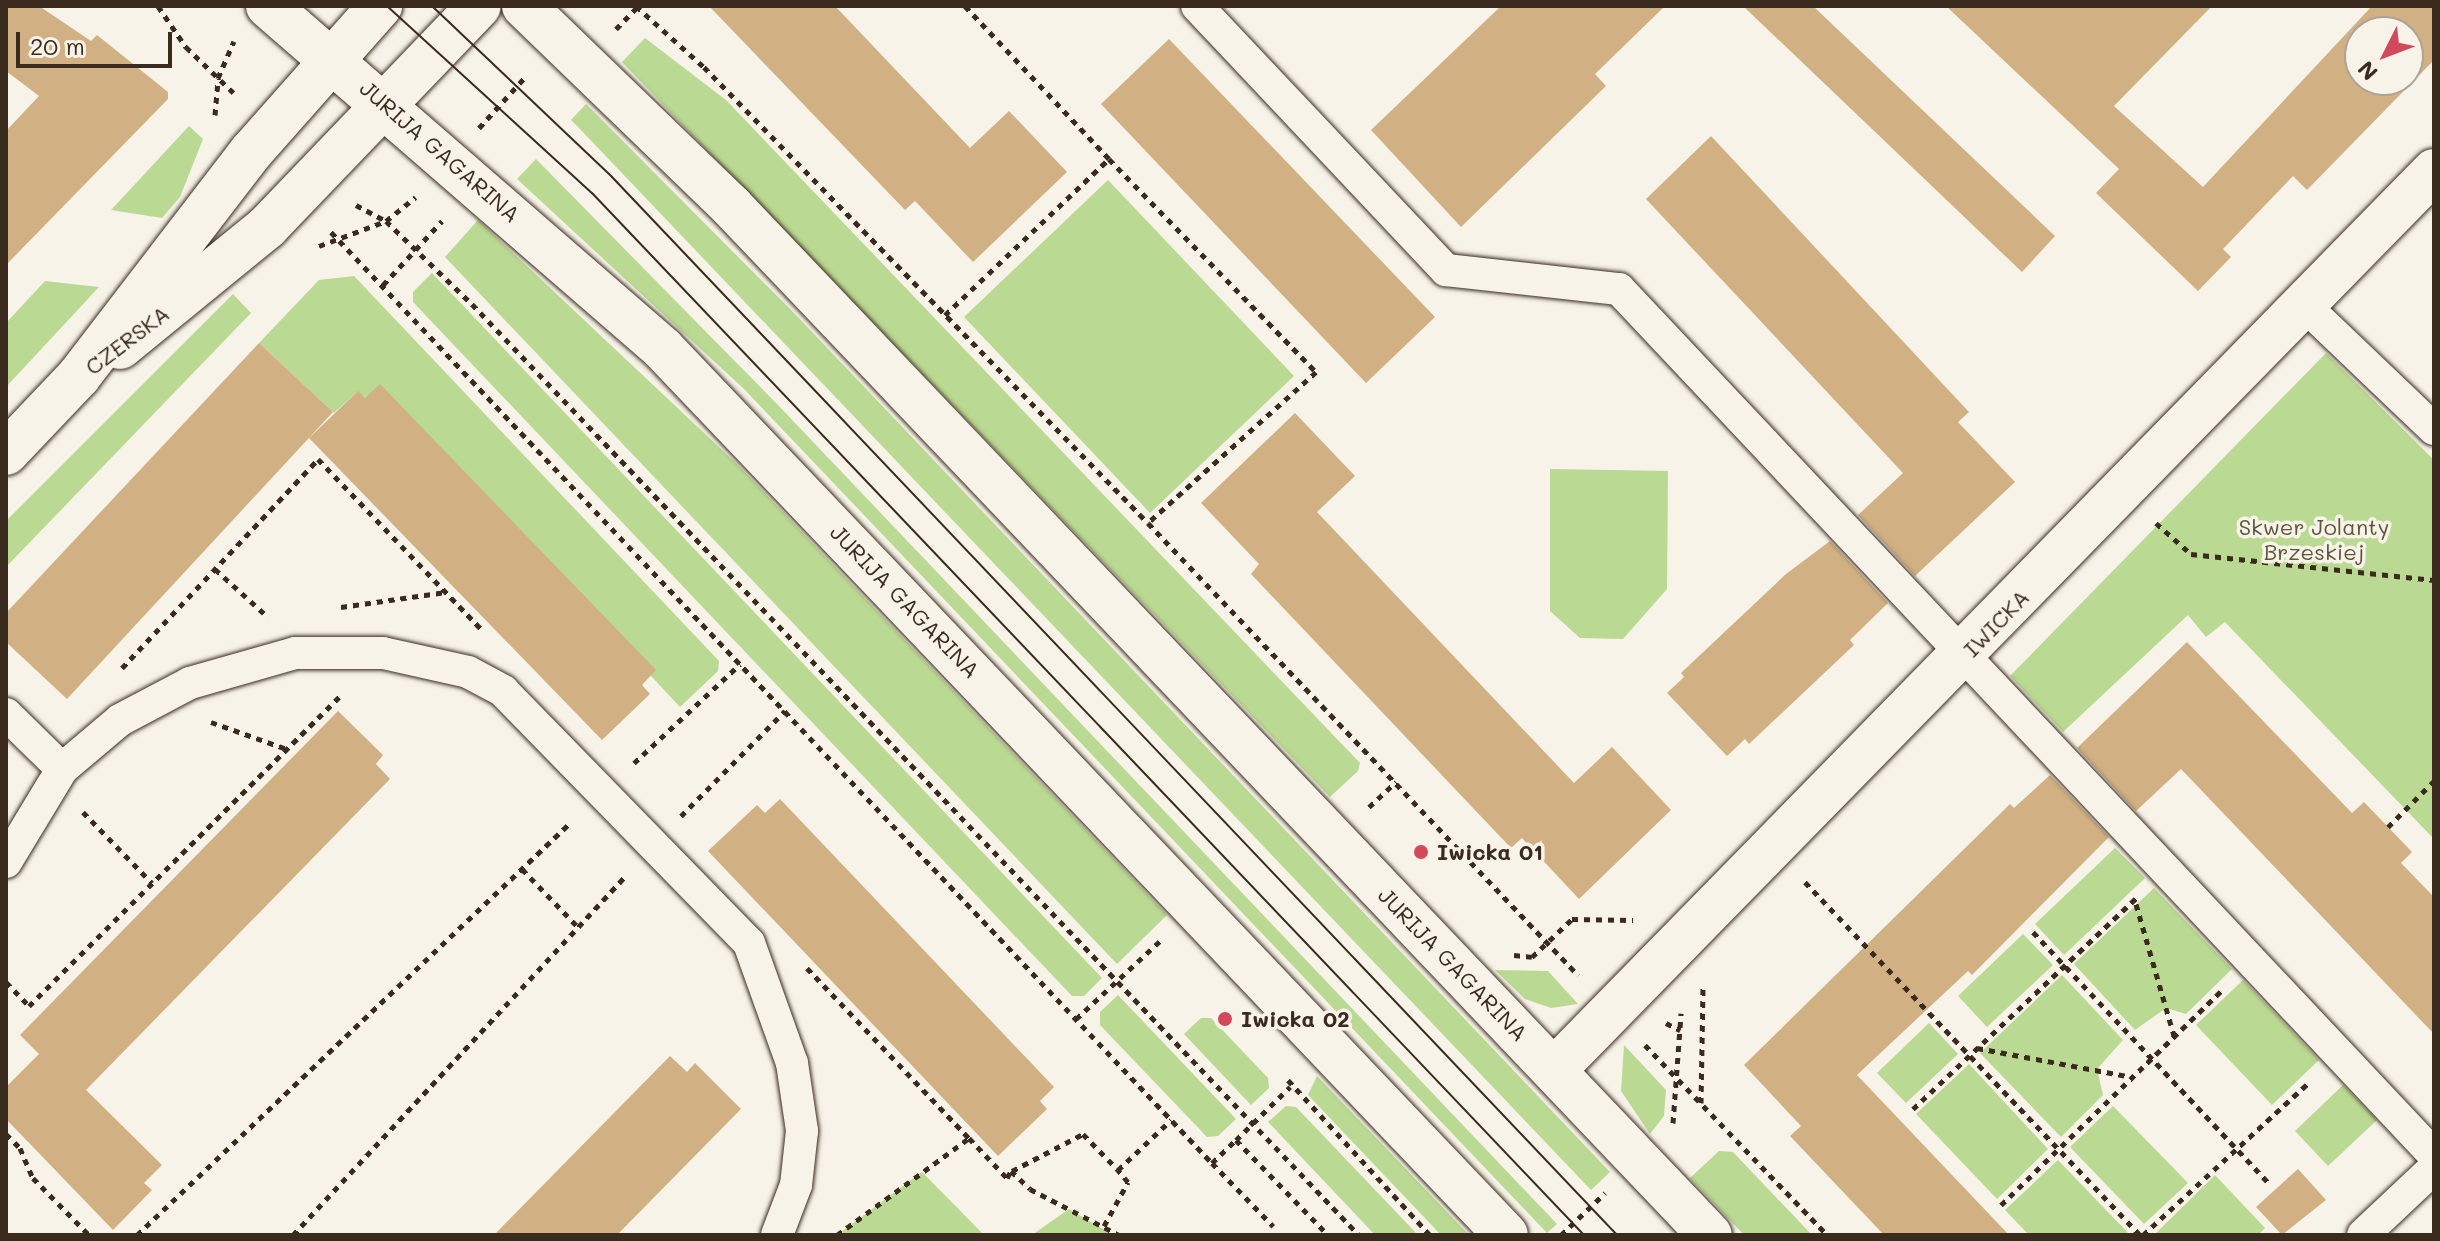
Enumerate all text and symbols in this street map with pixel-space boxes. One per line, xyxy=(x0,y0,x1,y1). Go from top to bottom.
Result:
scale bar xyxy=(20,16,176,66)
north arrow xyxy=(2344,16,2424,96)
text: 20 m xyxy=(30,30,85,61)
text: N xyxy=(2351,55,2384,87)
street label: JURIJA GAGARINA xyxy=(355,74,525,228)
street label: CZERSKA xyxy=(80,300,174,380)
park label: Skwer Jolanty Brzeskiej xyxy=(2239,513,2389,564)
street label: JURIJA GAGARINA xyxy=(825,519,985,683)
street label: IWICKA xyxy=(1958,584,2034,662)
place label: Iwicka 01 xyxy=(1437,839,1543,865)
marker: Iwicka 01 xyxy=(1412,843,1430,861)
street label: JURIJA GAGARINA xyxy=(1373,882,1533,1046)
place label: Iwicka 02 xyxy=(1241,1006,1349,1032)
marker: Iwicka 02 xyxy=(1216,1010,1234,1028)

